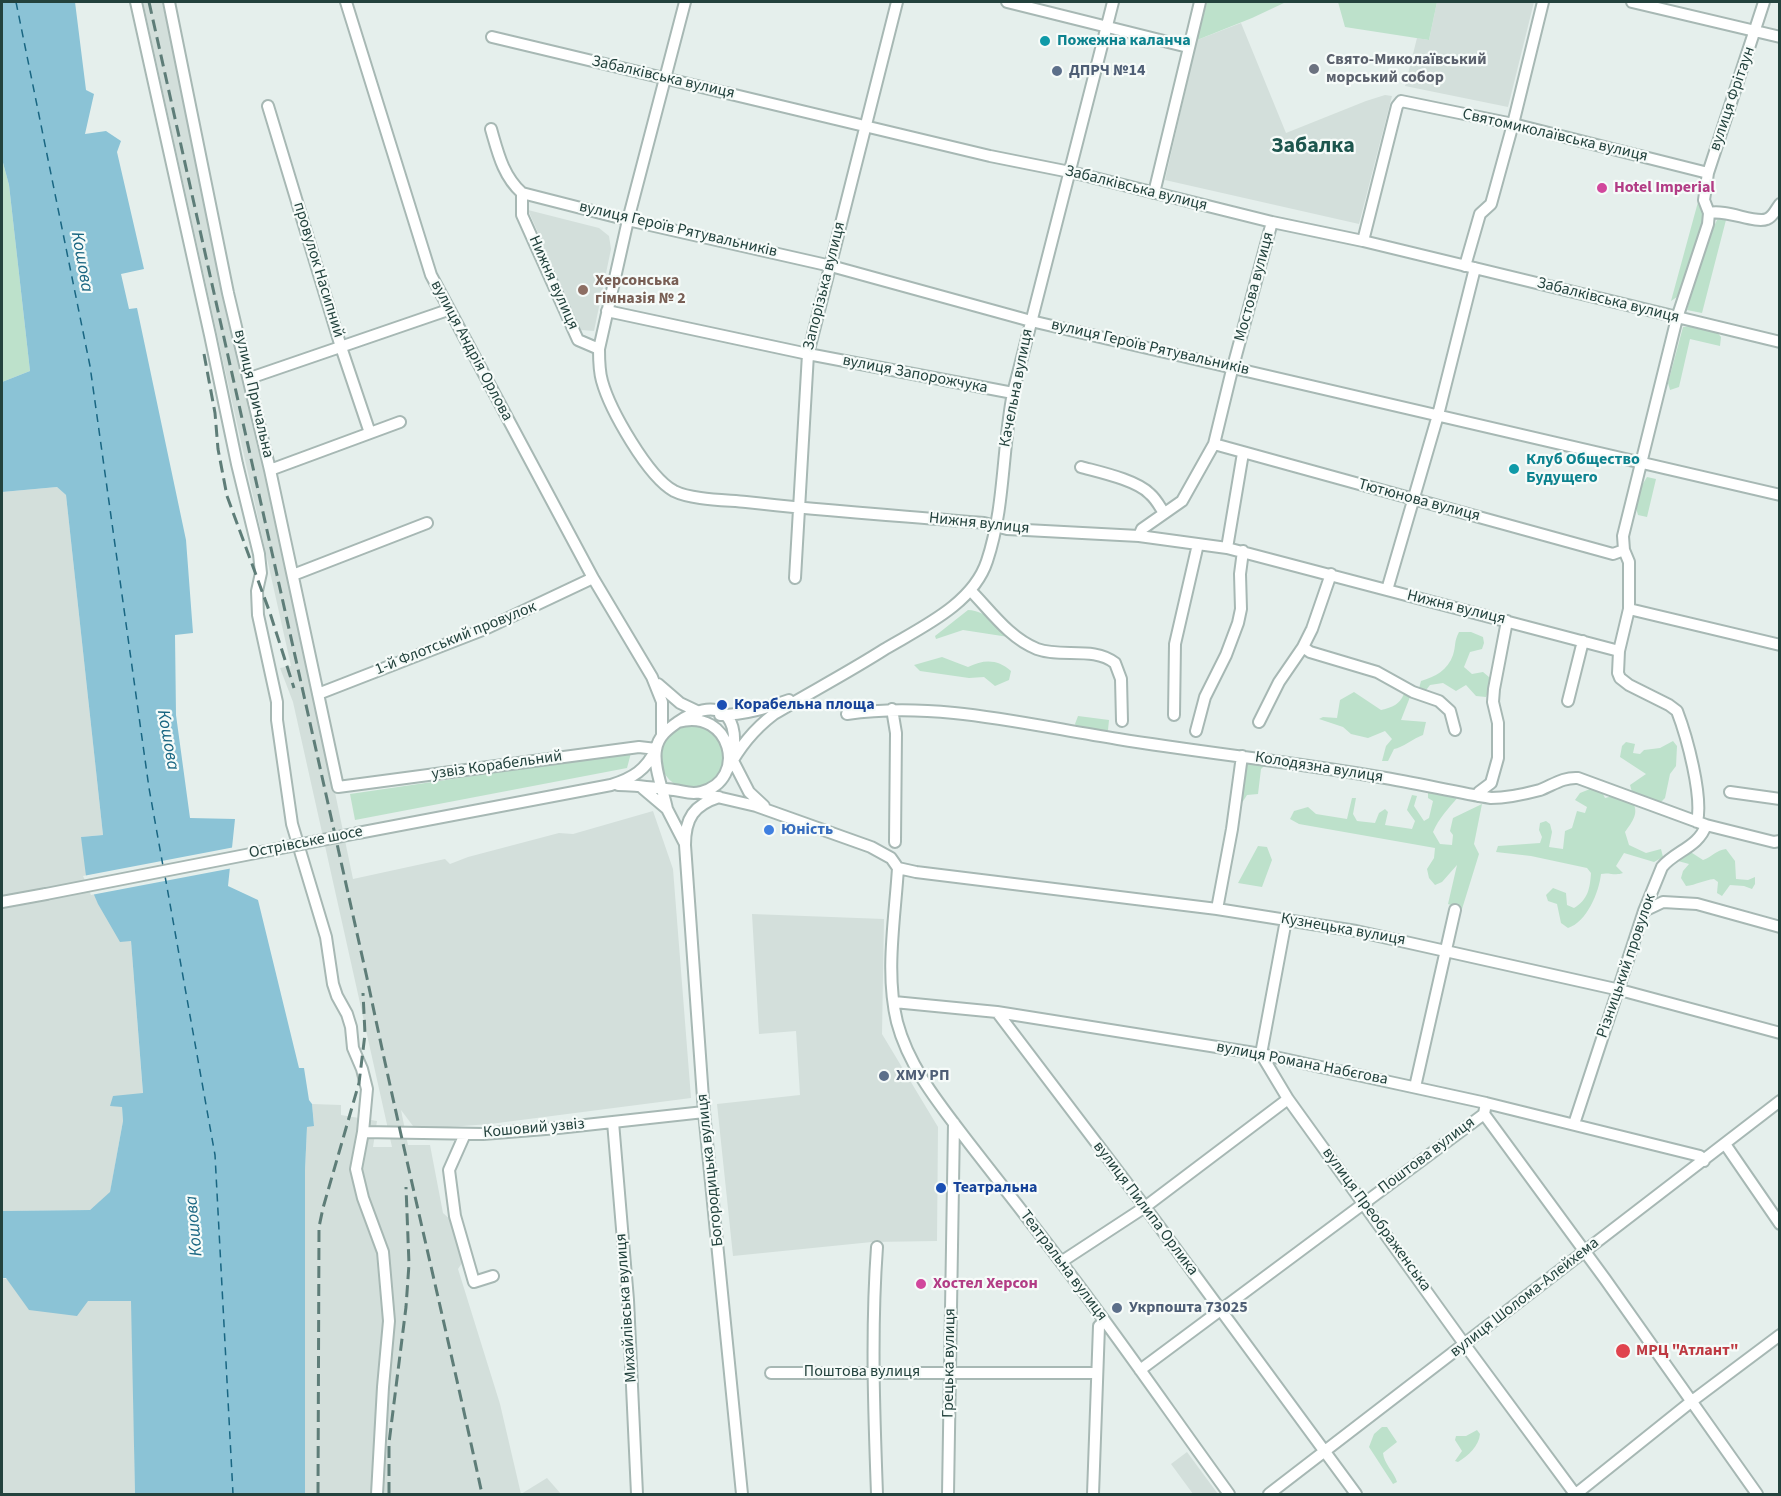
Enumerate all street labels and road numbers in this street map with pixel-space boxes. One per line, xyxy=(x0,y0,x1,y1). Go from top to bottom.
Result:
street label: вулиця Фрітаун xyxy=(1706,44,1760,154)
street label: Забалківська вулиця xyxy=(590,52,736,104)
street label: Святомиколаївська вулиця xyxy=(1460,105,1650,167)
street label: Забалківська вулиця xyxy=(1063,162,1209,216)
street label: вулиця Героїв Рятувальників xyxy=(577,198,779,262)
street label: провулок Насипний xyxy=(288,200,348,340)
street label: Запорізька вулиця xyxy=(800,220,850,352)
street label: Мостова вулиця xyxy=(1231,230,1279,344)
street label: Нижня вулиця xyxy=(524,233,582,333)
street label: Забалківська вулиця xyxy=(1535,274,1681,328)
street label: вулиця Андрія Орлова xyxy=(426,277,516,425)
street label: вулиця Героїв Рятувальників xyxy=(1049,316,1251,380)
street label: Качельна вулиця xyxy=(996,327,1038,449)
street label: вулиця Причальна xyxy=(229,328,277,460)
street label: вулиця Запорожчука xyxy=(841,352,989,398)
street label: Тютюнова вулиця xyxy=(1356,475,1482,527)
street label: Нижня вулиця xyxy=(928,509,1030,539)
street label: Нижня вулиця xyxy=(1405,586,1507,630)
street label: 1-й Флотський провулок xyxy=(373,598,539,680)
street label: узвіз Корабельний xyxy=(430,747,564,785)
street label: Колодязна вулиця xyxy=(1254,748,1384,788)
street label: Острівське шосе xyxy=(247,823,365,863)
street label: Різницький провулок xyxy=(1593,891,1661,1041)
street label: Кузнецька вулиця xyxy=(1279,910,1407,950)
street label: вулиця Романа Набєгова xyxy=(1215,1038,1389,1090)
street label: Богородицька вулиця xyxy=(693,1093,729,1247)
street label: Поштова вулиця xyxy=(1375,1113,1479,1199)
street label: Кошовий узвіз xyxy=(482,1115,586,1143)
street label: вулиця Пилипа Орлика xyxy=(1088,1138,1202,1280)
street label: вулиця Преображенська xyxy=(1317,1144,1435,1296)
street label: Театральна вулиця xyxy=(1015,1207,1111,1325)
street label: Михайлівська вулиця xyxy=(612,1233,642,1383)
street label: вулиця Шолома-Алейхема xyxy=(1447,1234,1603,1362)
street label: Грецька вулиця xyxy=(939,1308,961,1418)
street label: Поштова вулиця xyxy=(804,1362,920,1382)

